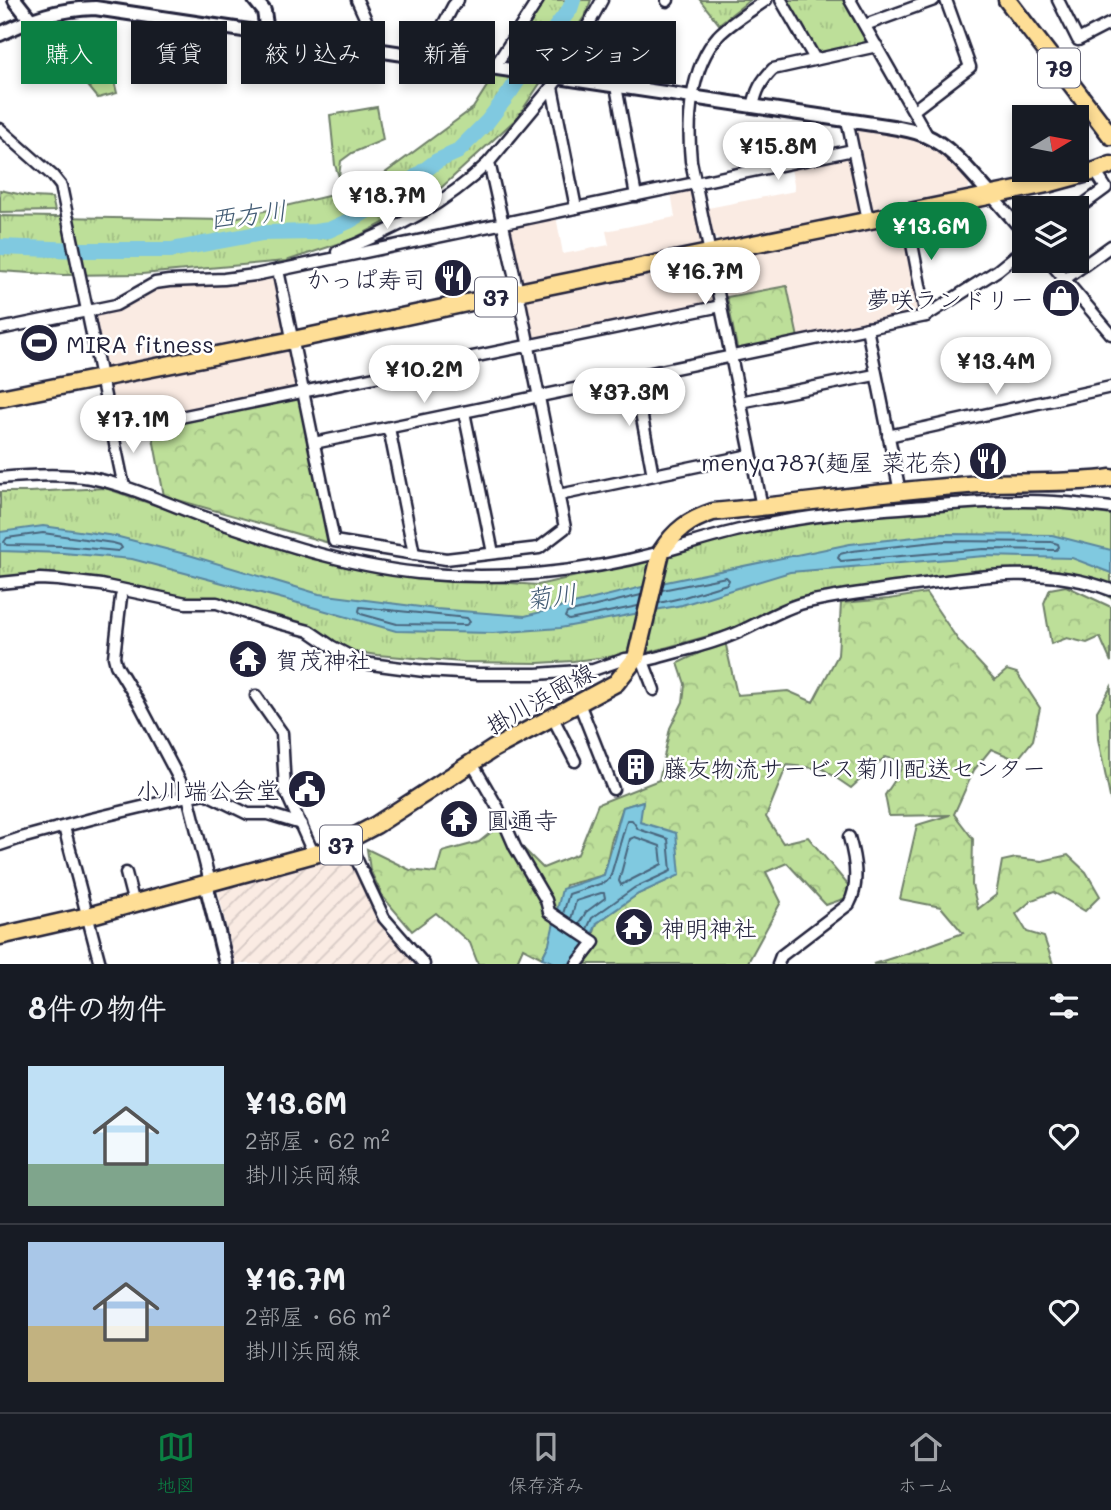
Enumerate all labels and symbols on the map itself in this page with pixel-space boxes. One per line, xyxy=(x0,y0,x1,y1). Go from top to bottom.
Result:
road number: 79 xyxy=(1038,48,1080,88)
north arrow xyxy=(1012,105,1088,182)
pin: ¥15.8M xyxy=(721,122,835,182)
pin: ¥18.7M xyxy=(330,172,444,231)
water label: 西方川 xyxy=(207,192,289,236)
pin: ¥13.6M xyxy=(874,202,988,262)
pin: ¥16.7M xyxy=(648,247,762,307)
restaurant icon: かっぱ寿司 xyxy=(432,257,474,299)
place label: かっぱ寿司 xyxy=(306,263,426,294)
shop icon: 夢咲ランドリー xyxy=(1040,277,1082,319)
road number: 37 xyxy=(475,278,517,316)
place label: 夢咲ランドリー xyxy=(866,283,1034,314)
sports icon: MIRA fitness xyxy=(18,322,60,364)
place label: MIRA fitness xyxy=(66,328,214,359)
pin: ¥13.4M xyxy=(939,338,1053,397)
pin: ¥10.2M xyxy=(367,346,481,405)
pin: ¥37.3M xyxy=(572,368,686,428)
pin: ¥17.1M xyxy=(76,396,190,455)
restaurant icon: menya787(麺屋 菜花奈) xyxy=(967,440,1009,482)
place label: menya787(麺屋 菜花奈) xyxy=(701,446,961,477)
water label: 菊川 xyxy=(523,576,579,616)
temple icon: 賀茂神社 xyxy=(227,638,269,680)
place label: 賀茂神社 xyxy=(275,644,371,675)
street label: 掛川浜岡線 xyxy=(480,655,600,741)
building icon: 藤友物流サービス菊川配送センター xyxy=(615,746,657,788)
place label: 藤友物流サービス菊川配送センター xyxy=(663,752,1046,783)
public building icon: 小川端公会堂 xyxy=(286,768,328,810)
place label: 小川端公会堂 xyxy=(136,774,280,805)
temple icon: 圓通寺 xyxy=(438,798,480,840)
place label: 圓通寺 xyxy=(486,804,558,835)
road number: 37 xyxy=(320,825,362,864)
temple icon: 神明神社 xyxy=(613,906,655,948)
place label: 神明神社 xyxy=(661,912,757,943)

